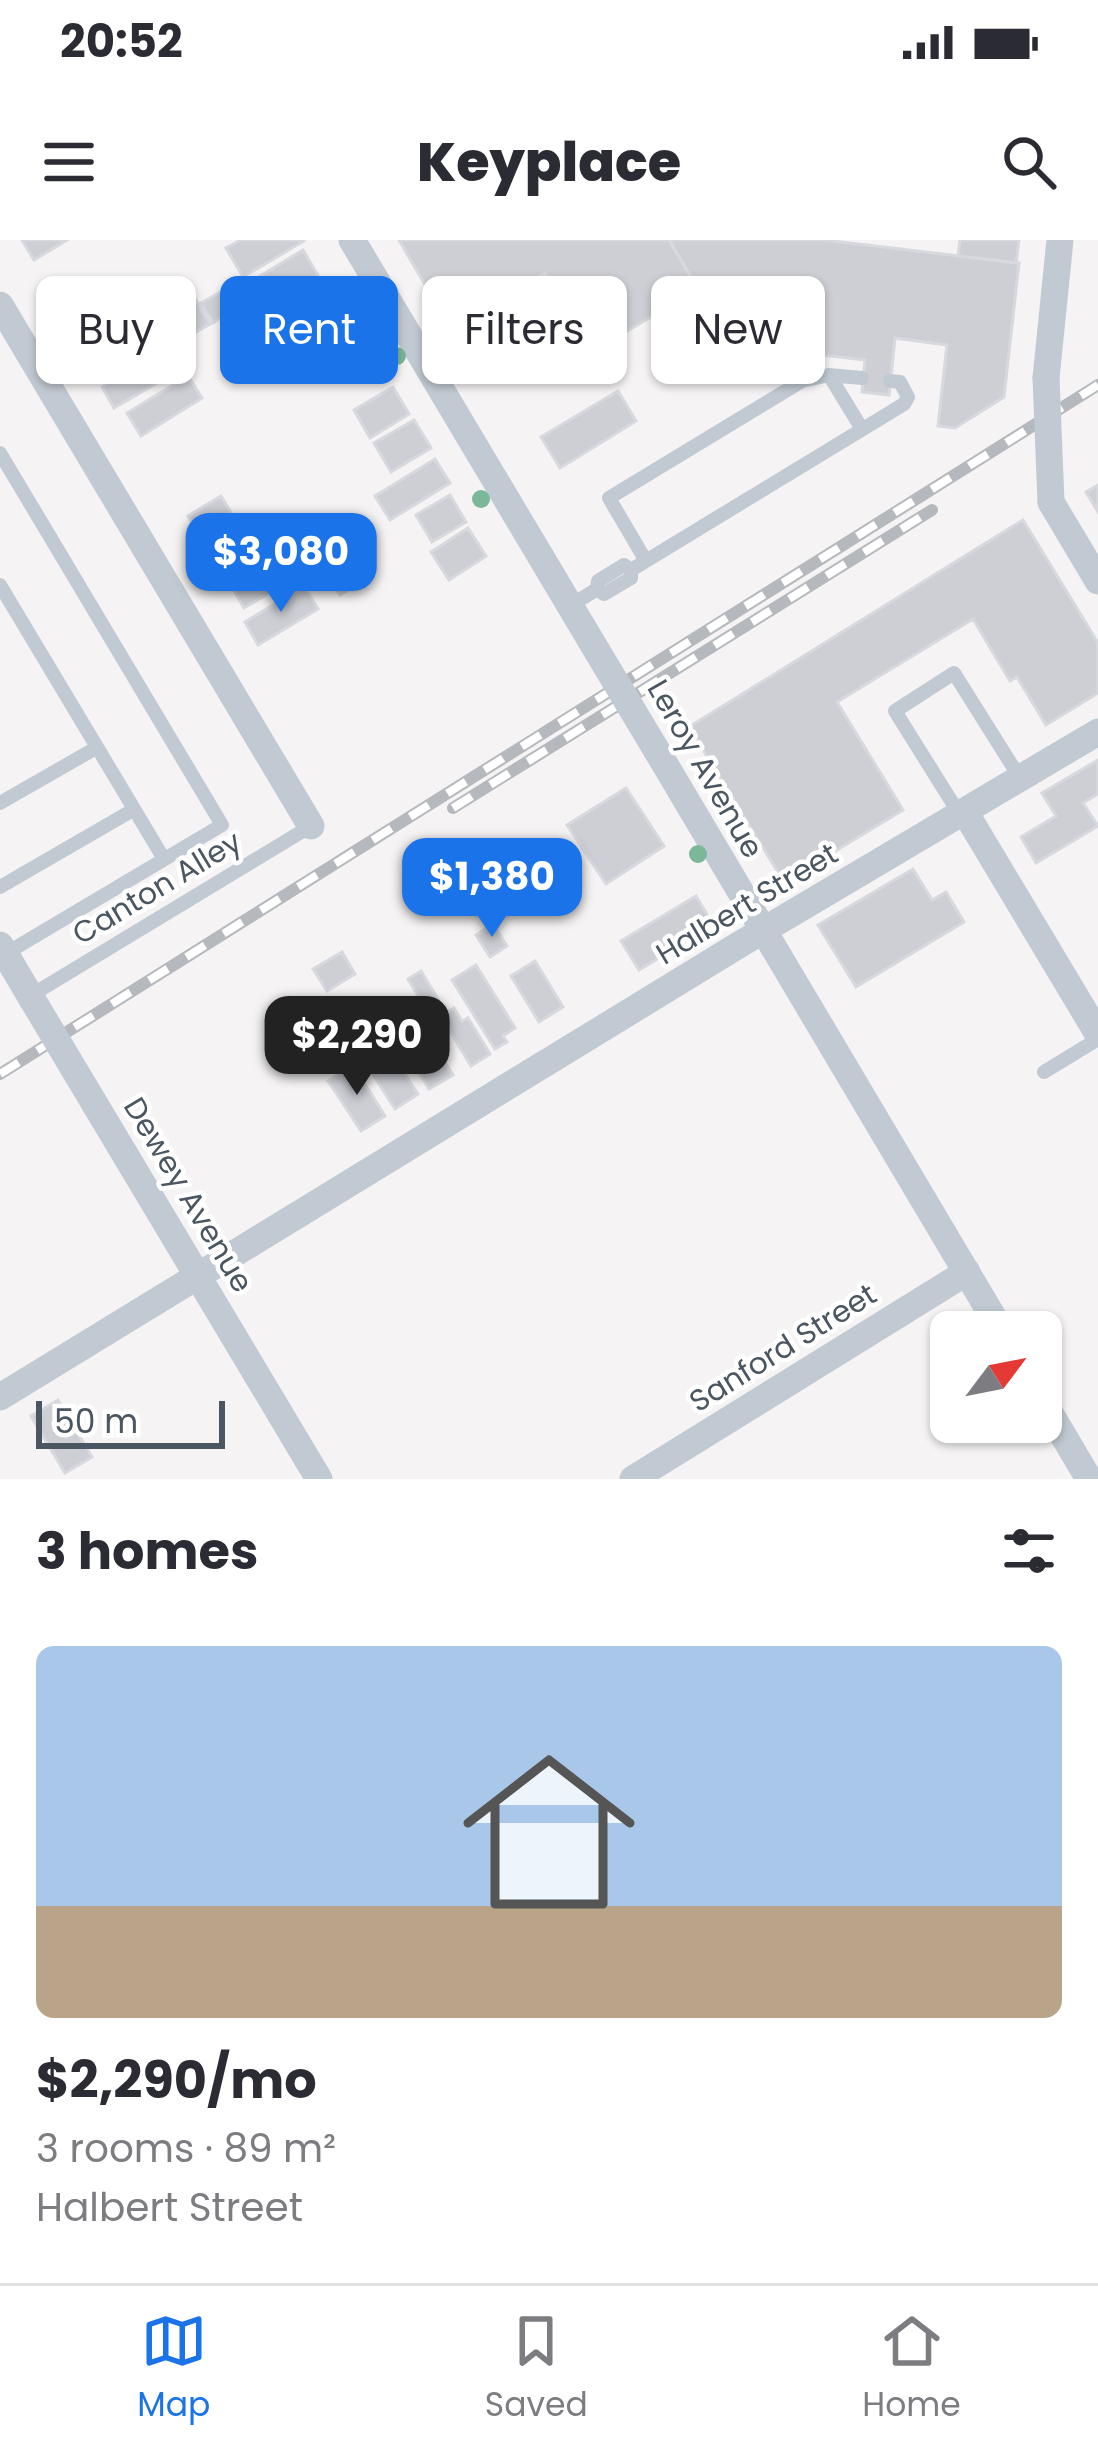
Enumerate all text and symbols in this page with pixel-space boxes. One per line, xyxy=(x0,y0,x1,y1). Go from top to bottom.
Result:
text: 20:52 xyxy=(60,10,183,73)
text: Keyplace xyxy=(417,124,681,200)
icon: menu xyxy=(36,129,102,195)
icon: search xyxy=(996,129,1062,195)
chip: Buy xyxy=(36,276,196,384)
chip: Rent xyxy=(220,276,398,384)
chip: Filters xyxy=(422,276,627,384)
chip: New xyxy=(651,276,825,384)
pin: $3,080 xyxy=(183,513,379,615)
text: $3,080 xyxy=(213,524,349,579)
street label: Leroy Avenue xyxy=(637,672,774,866)
street label: Canton Alley xyxy=(64,820,250,955)
street label: Halbert Street xyxy=(648,832,846,975)
pin: $1,380 xyxy=(394,838,590,940)
text: $1,380 xyxy=(429,849,555,904)
pin: $2,290 xyxy=(259,996,455,1098)
text: $2,290 xyxy=(292,1007,422,1062)
street label: Dewey Avenue xyxy=(113,1089,264,1300)
street label: Sanford Street xyxy=(681,1273,885,1422)
north arrow xyxy=(930,1311,1062,1443)
map controls xyxy=(930,1311,1062,1443)
scale bar xyxy=(36,1395,225,1448)
text: 50 m xyxy=(54,1398,138,1445)
text: 3 homes xyxy=(36,1515,258,1587)
icon: filters xyxy=(996,1518,1062,1584)
icon: home xyxy=(441,1724,657,1940)
text: $2,290/mo xyxy=(36,2044,317,2116)
text: 3 rooms · 89 m² xyxy=(36,2121,336,2176)
text: Halbert Street xyxy=(36,2180,303,2235)
tab: Map xyxy=(137,2308,210,2430)
tab: Saved xyxy=(485,2308,588,2430)
tab: Home xyxy=(862,2308,961,2430)

